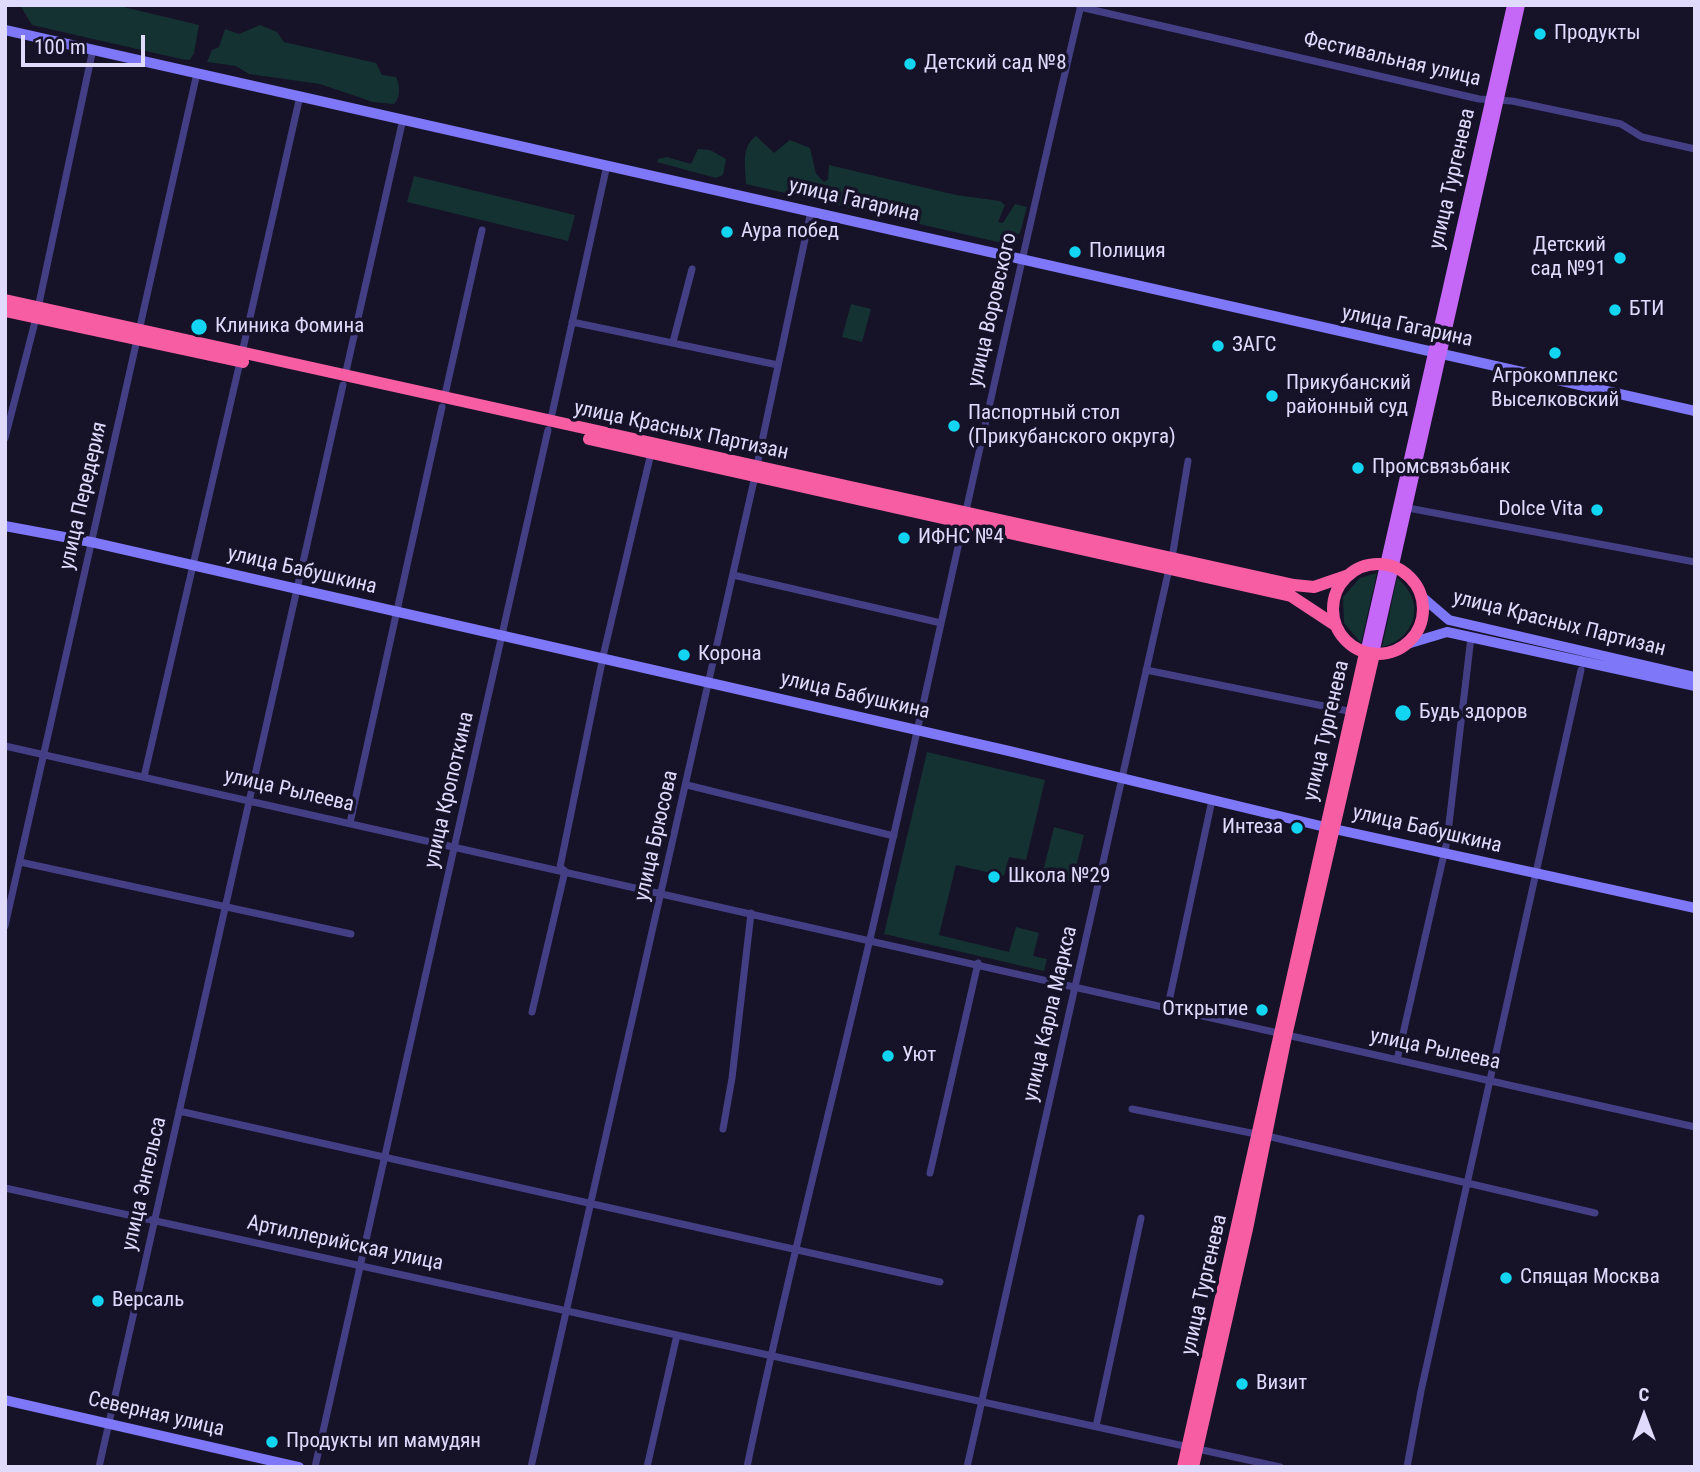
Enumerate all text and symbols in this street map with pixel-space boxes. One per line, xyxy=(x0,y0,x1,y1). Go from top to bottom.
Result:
scale bar xyxy=(24,21,149,65)
place label: Продукты xyxy=(1554,21,1641,47)
marker: Продукты xyxy=(1532,26,1548,42)
street label: Фестивальная улица xyxy=(1301,27,1483,93)
text: 100 m xyxy=(34,35,86,59)
place label: Детский сад №8 xyxy=(924,51,1067,77)
marker: Детский сад №8 xyxy=(902,56,918,72)
street label: улица Тургенева xyxy=(1425,106,1481,252)
street label: улица Гагарина xyxy=(786,174,922,228)
place label: Аура побед xyxy=(741,219,839,245)
marker: Аура побед xyxy=(719,224,735,240)
street label: улица Воровского xyxy=(963,231,1023,389)
place label: Детский сад №91 xyxy=(1531,233,1606,283)
place label: Полиция xyxy=(1089,239,1166,265)
marker: Полиция xyxy=(1067,244,1083,260)
marker: Детский сад №91 xyxy=(1612,250,1628,266)
place label: БТИ xyxy=(1629,297,1664,323)
street label: улица Гагарина xyxy=(1339,301,1475,353)
marker: БТИ xyxy=(1607,302,1623,318)
place label: Клиника Фомина xyxy=(215,314,364,340)
marker: Клиника Фомина xyxy=(189,317,209,337)
place label: ЗАГС xyxy=(1232,333,1276,359)
marker: ЗАГС xyxy=(1210,338,1226,354)
marker: Агрокомплекс Выселковский xyxy=(1547,345,1563,361)
place label: Агрокомплекс Выселковский xyxy=(1491,364,1619,414)
place label: Прикубанский районный суд xyxy=(1286,371,1411,421)
marker: Прикубанский районный суд xyxy=(1264,388,1280,404)
street label: улица Красных Партизан xyxy=(571,396,791,466)
place label: Паспортный стол (Прикубанского округа) xyxy=(968,401,1176,451)
marker: Паспортный стол (Прикубанского округа) xyxy=(946,418,962,434)
street label: улица Передерия xyxy=(55,420,113,572)
place label: Промсвязьбанк xyxy=(1372,455,1510,481)
marker: Промсвязьбанк xyxy=(1350,460,1366,476)
place label: Dolce Vita xyxy=(1498,497,1583,523)
marker: Dolce Vita xyxy=(1589,502,1605,518)
place label: ИФНС №4 xyxy=(918,525,1004,551)
marker: ИФНС №4 xyxy=(896,530,912,546)
street label: улица Бабушкина xyxy=(225,542,379,600)
street label: улица Красных Партизан xyxy=(1450,585,1668,663)
place label: Корона xyxy=(698,642,762,668)
marker: Корона xyxy=(676,647,692,663)
street label: улица Тургенева xyxy=(1299,658,1355,804)
street label: улица Бабушкина xyxy=(778,667,932,725)
place label: Будь здоров xyxy=(1419,700,1527,726)
marker: Будь здоров xyxy=(1393,703,1413,723)
street label: улица Кропоткина xyxy=(420,709,480,871)
street label: улица Рылеева xyxy=(222,764,356,818)
street label: улица Брюсова xyxy=(630,768,684,904)
street label: улица Бабушкина xyxy=(1350,801,1504,859)
place label: Интеза xyxy=(1222,815,1283,841)
marker: Интеза xyxy=(1289,820,1305,836)
place label: Школа №29 xyxy=(1008,864,1110,890)
marker: Школа №29 xyxy=(986,869,1002,885)
street label: улица Карла Маркса xyxy=(1019,924,1083,1104)
place label: Открытие xyxy=(1162,997,1248,1023)
marker: Открытие xyxy=(1254,1002,1270,1018)
street label: улица Рылеева xyxy=(1368,1024,1502,1076)
place label: Уют xyxy=(902,1043,936,1069)
marker: Уют xyxy=(880,1048,896,1064)
street label: улица Энгельса xyxy=(117,1115,173,1253)
street label: Артиллерийская улица xyxy=(245,1211,445,1277)
street label: улица Тургенева xyxy=(1177,1212,1233,1358)
place label: Спящая Москва xyxy=(1520,1265,1660,1291)
marker: Спящая Москва xyxy=(1498,1270,1514,1286)
place label: Версаль xyxy=(112,1288,184,1314)
marker: Версаль xyxy=(90,1293,106,1309)
place label: Визит xyxy=(1256,1371,1307,1397)
marker: Визит xyxy=(1234,1376,1250,1392)
north arrow xyxy=(1609,1381,1679,1451)
text: С xyxy=(1639,1383,1649,1406)
street label: Северная улица xyxy=(85,1387,227,1443)
place label: Продукты ип мамудян xyxy=(286,1429,481,1455)
marker: Продукты ип мамудян xyxy=(264,1434,280,1450)

